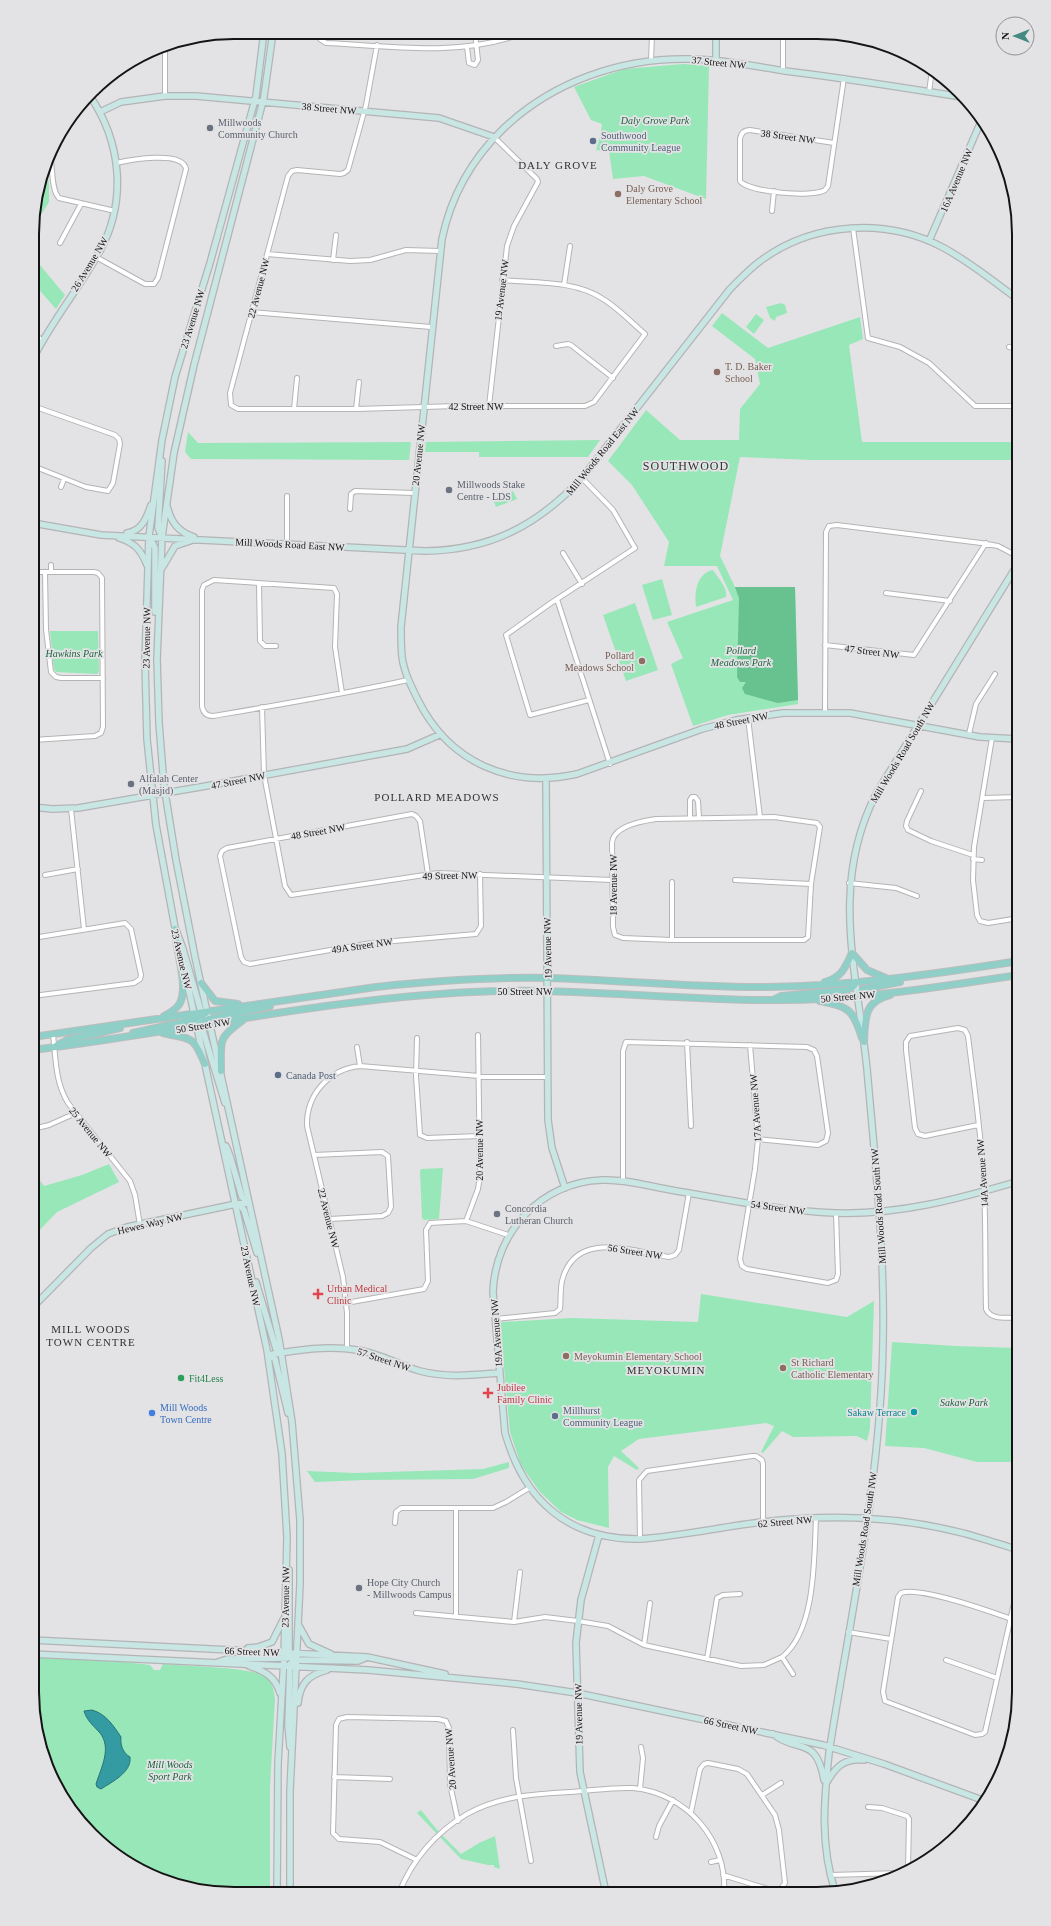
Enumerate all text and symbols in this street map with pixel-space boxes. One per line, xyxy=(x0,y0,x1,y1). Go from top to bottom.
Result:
north arrow xyxy=(995,16,1035,56)
text: N xyxy=(999,32,1011,40)
street label: 37 Street NW xyxy=(691,54,747,71)
street label: 38 Street NW xyxy=(301,101,357,116)
park label: Daly Grove Park xyxy=(620,115,690,126)
place label: Millwoods Community Church xyxy=(218,117,298,140)
marker: Millwoods Community Church xyxy=(205,123,215,133)
street label: 38 Street NW xyxy=(760,127,816,146)
place label: Southwood Community League xyxy=(601,130,681,153)
marker: Southwood Community League xyxy=(588,136,598,146)
street label: 16A Avenue NW xyxy=(938,146,975,214)
district label: DALY GROVE xyxy=(518,159,598,171)
place label: Daly Grove Elementary School xyxy=(626,183,703,206)
marker: Daly Grove Elementary School xyxy=(613,189,623,199)
street label: 26 Avenue NW xyxy=(69,235,110,293)
street label: 22 Avenue NW xyxy=(245,256,272,319)
street label: 19 Avenue NW xyxy=(492,258,511,321)
street label: 23 Avenue NW xyxy=(178,288,207,350)
place label: T. D. Baker School xyxy=(725,361,772,384)
marker: T. D. Baker School xyxy=(712,367,722,377)
street label: 42 Street NW xyxy=(449,401,504,412)
street label: Mill Woods Road East NW xyxy=(564,405,641,497)
street label: 20 Avenue NW xyxy=(410,423,427,486)
district label: SOUTHWOOD xyxy=(643,459,729,473)
place label: Millwoods Stake Centre - LDS xyxy=(457,479,526,502)
marker: Millwoods Stake Centre - LDS xyxy=(444,485,454,495)
street label: Mill Woods Road East NW xyxy=(235,536,346,553)
street label: 23 Avenue NW xyxy=(140,607,153,669)
street label: 47 Street NW xyxy=(844,643,900,660)
park label: Pollard Meadows Park xyxy=(710,645,772,668)
park label: Hawkins Park xyxy=(45,648,103,659)
place label: Pollard Meadows School xyxy=(565,650,634,673)
marker: Pollard Meadows School xyxy=(637,656,647,666)
street label: Mill Woods Road South NW xyxy=(868,699,937,805)
street label: 48 Street NW xyxy=(713,710,770,731)
street label: 47 Street NW xyxy=(210,770,267,791)
place label: Alfalah Center (Masjid) xyxy=(139,773,199,797)
marker: Alfalah Center (Masjid) xyxy=(126,779,136,789)
district label: POLLARD MEADOWS xyxy=(374,791,500,803)
street label: 48 Street NW xyxy=(290,821,347,842)
street label: 18 Avenue NW xyxy=(608,854,619,916)
street label: 49 Street NW xyxy=(422,870,478,881)
street label: 19 Avenue NW xyxy=(541,917,554,979)
street label: 23 Avenue NW xyxy=(169,928,194,991)
street label: 49A Street NW xyxy=(331,936,394,955)
street label: 50 Street NW xyxy=(498,986,553,997)
street label: 50 Street NW xyxy=(820,989,876,1004)
street label: 50 Street NW xyxy=(175,1016,232,1035)
marker: Canada Post xyxy=(273,1070,283,1080)
place label: Canada Post xyxy=(286,1070,336,1081)
street label: 17A Avenue NW xyxy=(748,1073,763,1142)
street label: 25 Avenue NW xyxy=(67,1105,115,1160)
street label: 20 Avenue NW xyxy=(474,1119,485,1181)
street label: 14A Avenue NW xyxy=(975,1138,990,1207)
street label: Mill Woods Road South NW xyxy=(869,1147,888,1264)
street label: 22 Avenue NW xyxy=(316,1187,341,1250)
street label: 54 Street NW xyxy=(750,1198,806,1217)
place label: Concordia Lutheran Church xyxy=(505,1203,573,1226)
marker: Concordia Lutheran Church xyxy=(492,1209,502,1219)
street label: Hewes Way NW xyxy=(116,1210,184,1236)
street label: 56 Street NW xyxy=(607,1242,663,1261)
street label: 23 Avenue NW xyxy=(239,1245,262,1308)
place label: Urban Medical Clinic xyxy=(327,1283,387,1306)
marker: Urban Medical Clinic xyxy=(312,1288,324,1300)
street label: 19A Avenue NW xyxy=(489,1298,504,1367)
district label: MILL WOODS TOWN CENTRE xyxy=(46,1323,136,1348)
street label: 57 Street NW xyxy=(356,1346,412,1373)
marker: Meyokumin Elementary School xyxy=(561,1351,571,1361)
place label: Meyokumin Elementary School xyxy=(574,1351,702,1362)
place label: St Richard Catholic Elementary xyxy=(791,1357,873,1380)
marker: St Richard Catholic Elementary xyxy=(778,1363,788,1373)
district label: MEYOKUMIN xyxy=(627,1364,705,1376)
marker: Fit4Less xyxy=(176,1373,186,1383)
place label: Fit4Less xyxy=(189,1373,224,1384)
place label: Jubilee Family Clinic xyxy=(497,1382,553,1405)
marker: Jubilee Family Clinic xyxy=(482,1387,494,1399)
park label: Sakaw Park xyxy=(940,1397,989,1408)
place label: Mill Woods Town Centre xyxy=(160,1402,212,1425)
place label: Millhurst Community League xyxy=(563,1405,643,1428)
place label: Sakaw Terrace xyxy=(847,1407,907,1418)
marker: Sakaw Terrace xyxy=(909,1407,919,1417)
marker: Mill Woods Town Centre xyxy=(147,1408,157,1418)
marker: Millhurst Community League xyxy=(550,1411,560,1421)
street label: Mill Woods Road South NW xyxy=(850,1471,879,1587)
street label: 62 Street NW xyxy=(757,1514,813,1529)
street label: 23 Avenue NW xyxy=(279,1566,292,1628)
place label: Hope City Church - Millwoods Campus xyxy=(367,1577,452,1600)
marker: Hope City Church - Millwoods Campus xyxy=(354,1583,364,1593)
street label: 66 Street NW xyxy=(224,1645,280,1658)
street label: 19 Avenue NW xyxy=(572,1683,585,1745)
street label: 66 Street NW xyxy=(703,1714,759,1737)
street label: 20 Avenue NW xyxy=(443,1727,458,1790)
park label: Mill Woods Sport Park xyxy=(146,1759,193,1782)

